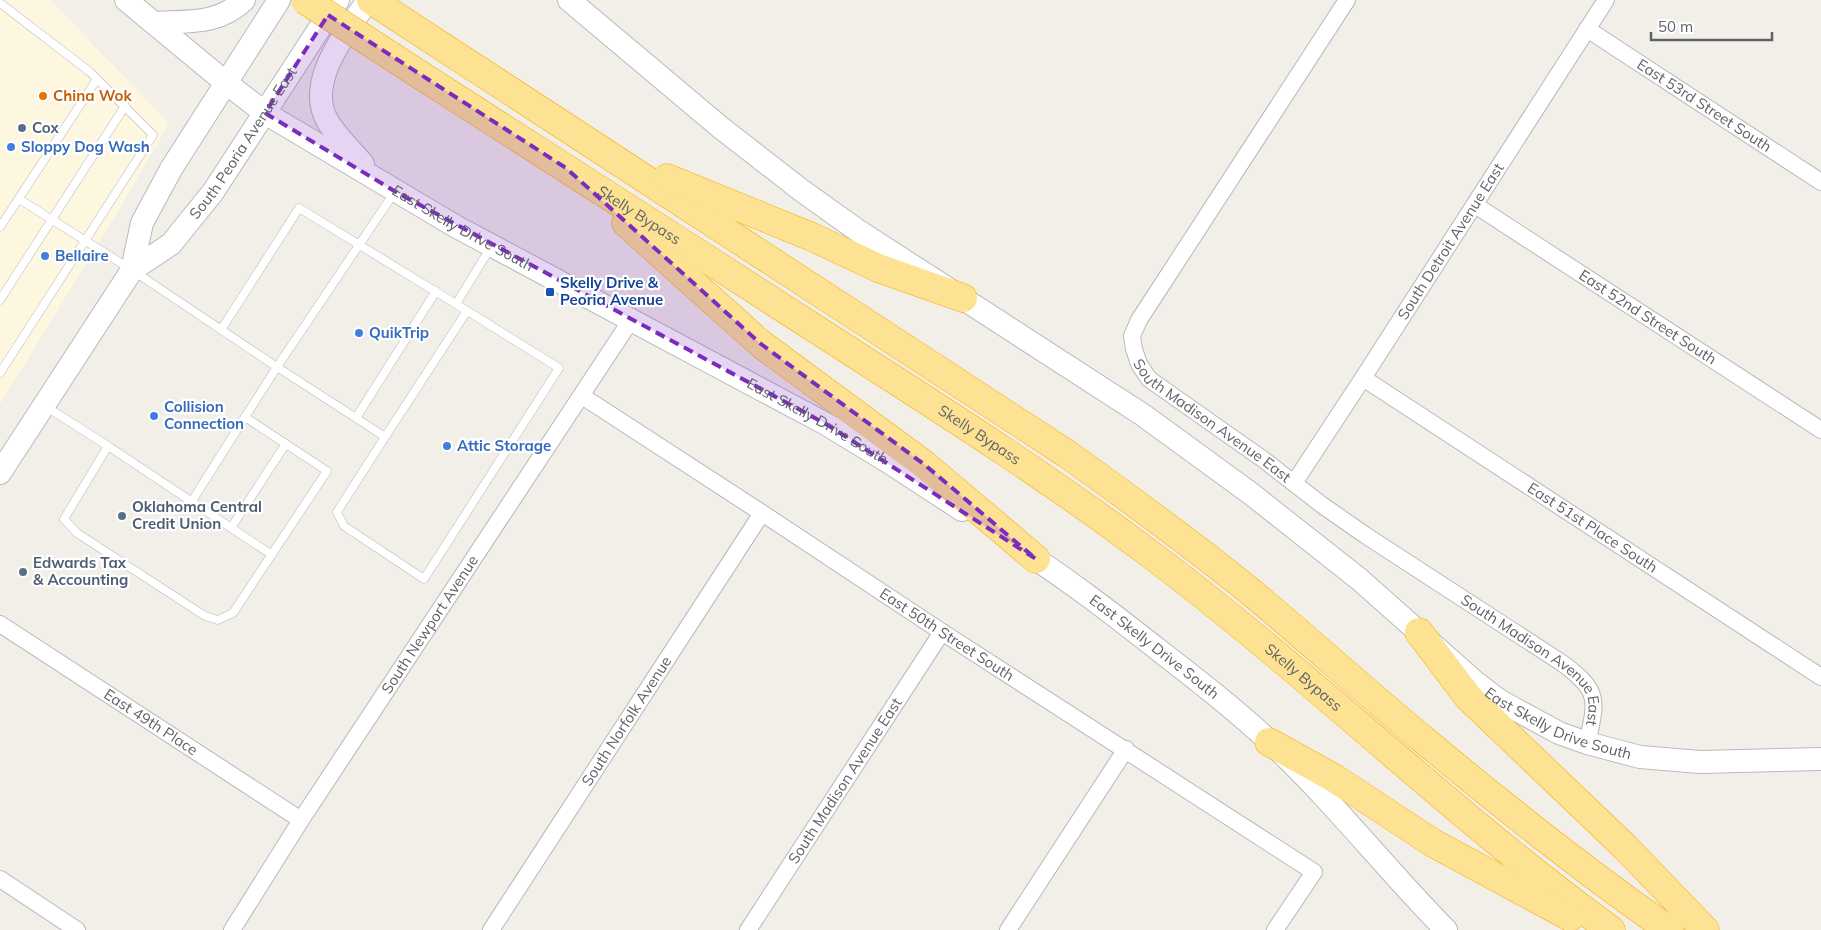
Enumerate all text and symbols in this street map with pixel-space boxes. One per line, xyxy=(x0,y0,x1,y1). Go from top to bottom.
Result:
scale bar xyxy=(1651,10,1772,42)
text: 50 m xyxy=(1658,17,1693,36)
street label: East 53rd Street South xyxy=(1634,54,1775,156)
street label: South Peoria Avenue East xyxy=(185,63,301,223)
place label: China Wok xyxy=(53,86,132,105)
marker: China Wok xyxy=(37,90,49,102)
place label: Cox xyxy=(32,118,59,137)
marker: Cox xyxy=(16,122,28,134)
place label: Sloppy Dog Wash xyxy=(21,137,150,156)
marker: Sloppy Dog Wash xyxy=(5,141,17,153)
street label: South Detroit Avenue East xyxy=(1393,159,1508,323)
street label: East Skelly Drive South xyxy=(389,181,537,275)
street label: Skelly Bypass xyxy=(594,181,685,249)
place label: Bellaire xyxy=(55,246,109,265)
marker: Bellaire xyxy=(39,250,51,262)
street label: East 52nd Street South xyxy=(1576,265,1720,369)
place label: Skelly Drive & Peoria Avenue xyxy=(560,273,663,309)
marker: Skelly Drive & Peoria Avenue xyxy=(544,286,556,298)
place label: QuikTrip xyxy=(369,323,429,342)
marker: QuikTrip xyxy=(353,327,365,339)
street label: South Madison Avenue East xyxy=(1129,355,1295,486)
street label: East Skelly Drive South xyxy=(744,374,892,468)
place label: Collision Connection xyxy=(164,397,244,433)
street label: Skelly Bypass xyxy=(935,400,1025,469)
marker: Collision Connection xyxy=(148,410,160,422)
place label: Attic Storage xyxy=(457,436,551,455)
marker: Attic Storage xyxy=(441,440,453,452)
street label: East 51st Place South xyxy=(1524,478,1661,577)
place label: Oklahoma Central Credit Union xyxy=(132,497,262,533)
marker: Oklahoma Central Credit Union xyxy=(116,510,128,522)
street label: South Newport Avenue xyxy=(377,552,482,697)
place label: Edwards Tax & Accounting xyxy=(33,553,128,589)
marker: Edwards Tax & Accounting xyxy=(17,566,29,578)
street label: East 50th Street South xyxy=(876,584,1018,685)
street label: East Skelly Drive South xyxy=(1086,590,1223,703)
street label: South Madison Avenue East xyxy=(1458,590,1604,728)
street label: Skelly Bypass xyxy=(1261,639,1346,715)
street label: South Norfolk Avenue xyxy=(577,652,675,790)
street label: East Skelly Drive South xyxy=(1481,683,1634,763)
street label: East 49th Place xyxy=(101,684,202,759)
street label: South Madison Avenue East xyxy=(784,694,906,867)

